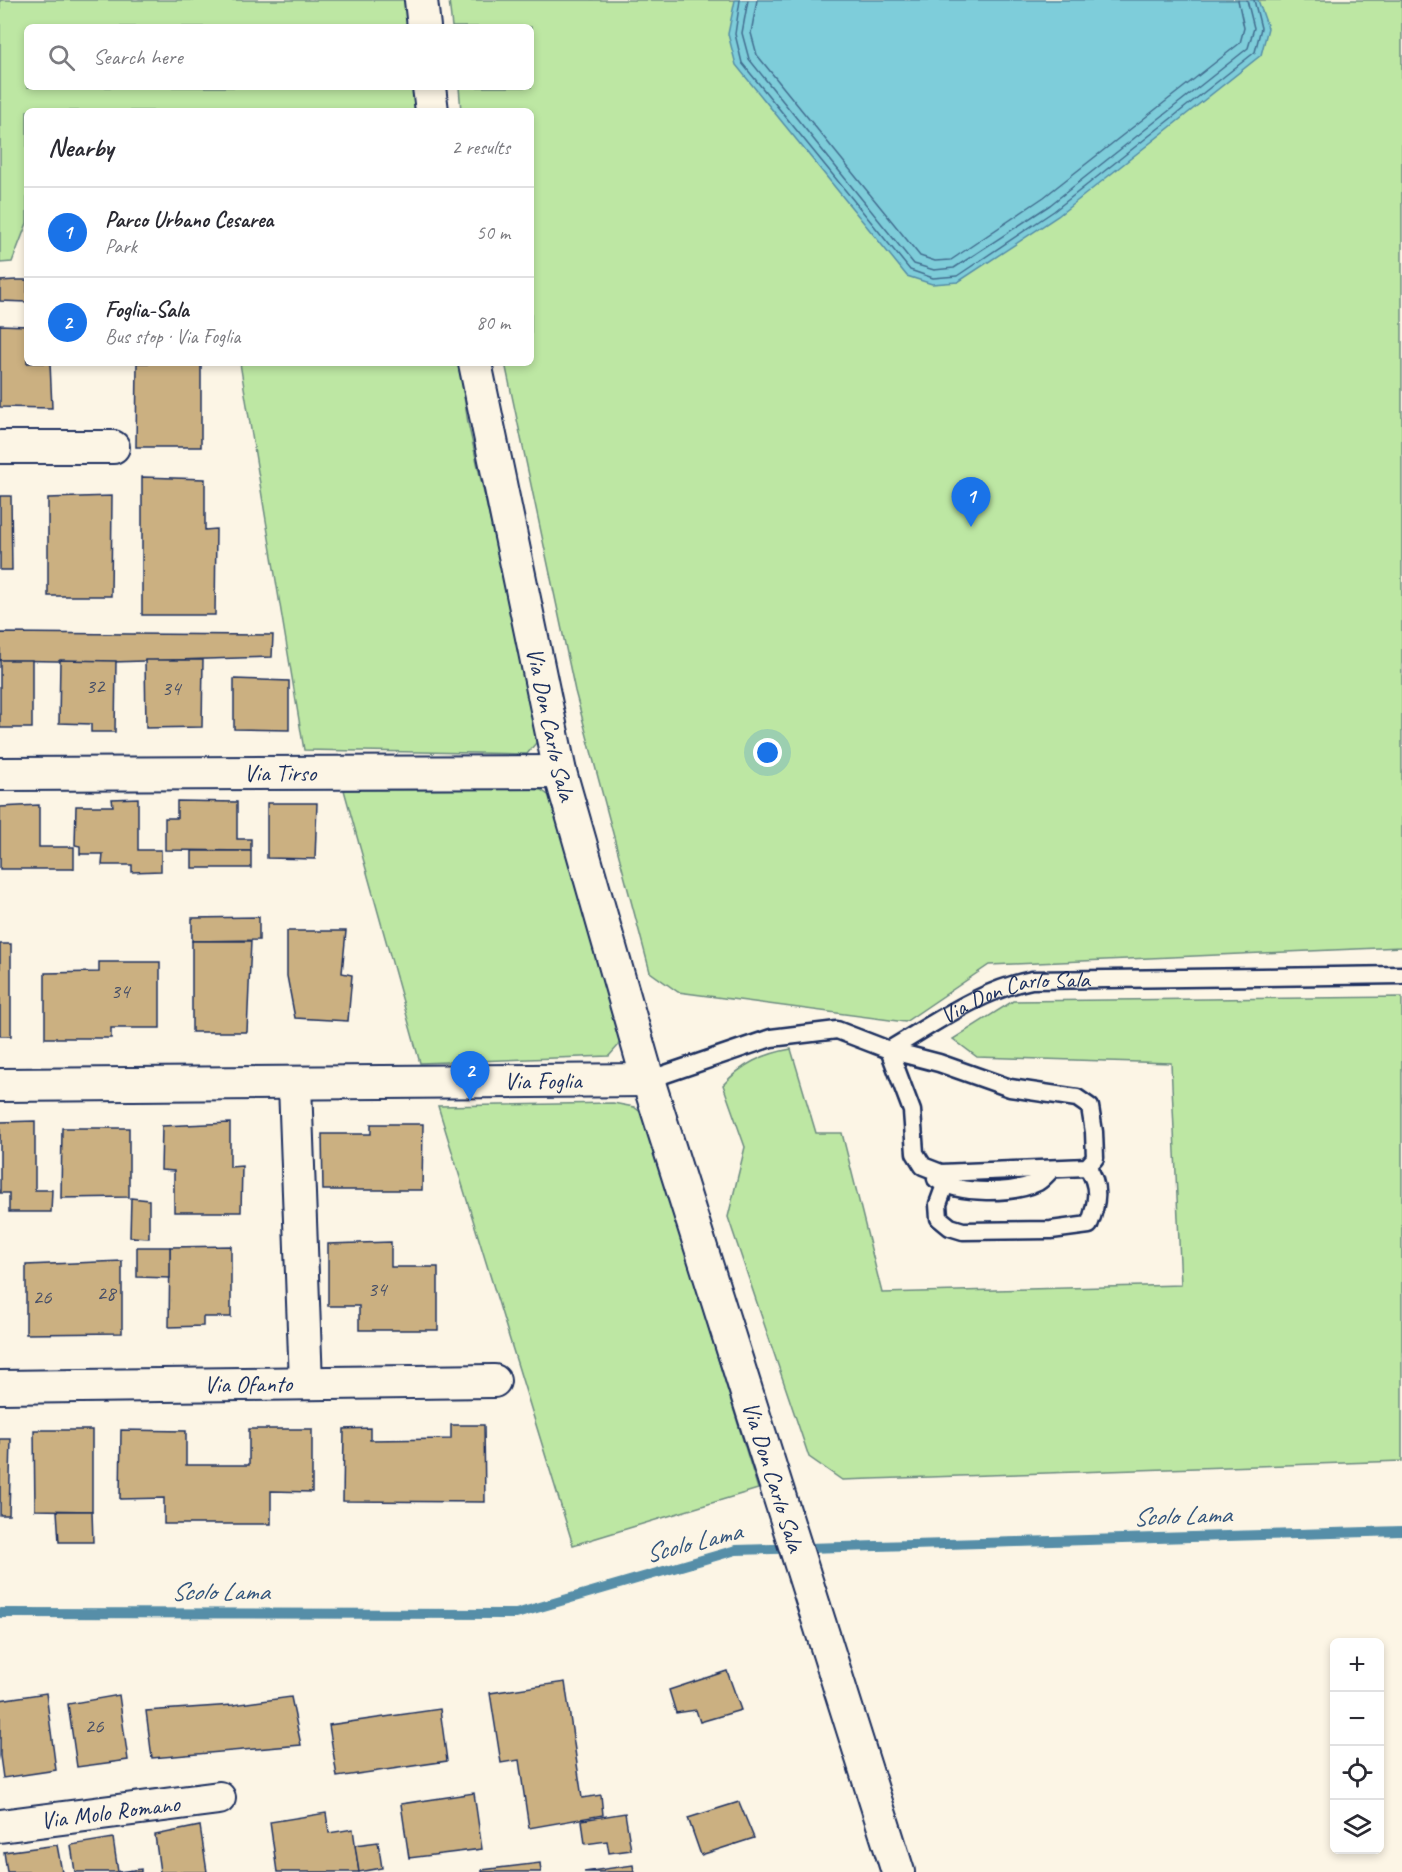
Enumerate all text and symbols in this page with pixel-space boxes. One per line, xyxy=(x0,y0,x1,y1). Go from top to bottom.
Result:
search box xyxy=(24,24,534,90)
icon: search xyxy=(45,41,78,74)
text: Search here xyxy=(93,43,183,71)
text: Nearby xyxy=(48,131,113,164)
text: 2 results xyxy=(451,135,510,160)
text: Parco Urbano Cesarea xyxy=(105,206,273,234)
text: 1 xyxy=(63,220,72,245)
text: 50 m xyxy=(476,220,510,245)
text: Park xyxy=(105,234,137,259)
text: Foglia-Sala xyxy=(105,296,189,324)
text: 2 xyxy=(63,310,72,335)
text: 80 m xyxy=(476,310,510,335)
text: Bus stop · Via Foglia xyxy=(105,324,240,349)
pin: 1 xyxy=(952,478,990,527)
street label: Via Don Carlo Sala xyxy=(520,645,583,806)
house number: 32 xyxy=(86,673,106,699)
house number: 34 xyxy=(162,675,183,701)
your location xyxy=(753,738,782,767)
street label: Via Tirso xyxy=(244,758,318,788)
street label: Via Don Carlo Sala xyxy=(934,964,1091,1031)
house number: 34 xyxy=(111,978,132,1004)
pin: 2 xyxy=(450,1052,490,1101)
street label: Via Foglia xyxy=(504,1066,583,1096)
house number: 34 xyxy=(368,1276,389,1302)
house number: 28 xyxy=(97,1280,118,1306)
house number: 26 xyxy=(33,1284,52,1310)
street label: Via Ofanto xyxy=(204,1368,294,1400)
street label: Via Don Carlo Sala xyxy=(735,1398,811,1557)
water label: Scolo Lama xyxy=(1132,1497,1234,1534)
water label: Scolo Lama xyxy=(642,1514,747,1570)
water label: Scolo Lama xyxy=(171,1575,272,1608)
map controls xyxy=(1330,1638,1384,1854)
button: + xyxy=(1330,1638,1384,1692)
button: − xyxy=(1330,1692,1384,1746)
house number: 26 xyxy=(85,1713,104,1739)
button: locate xyxy=(1330,1746,1384,1800)
street label: Via Molo Romano xyxy=(39,1788,183,1836)
button: layers xyxy=(1330,1800,1384,1854)

